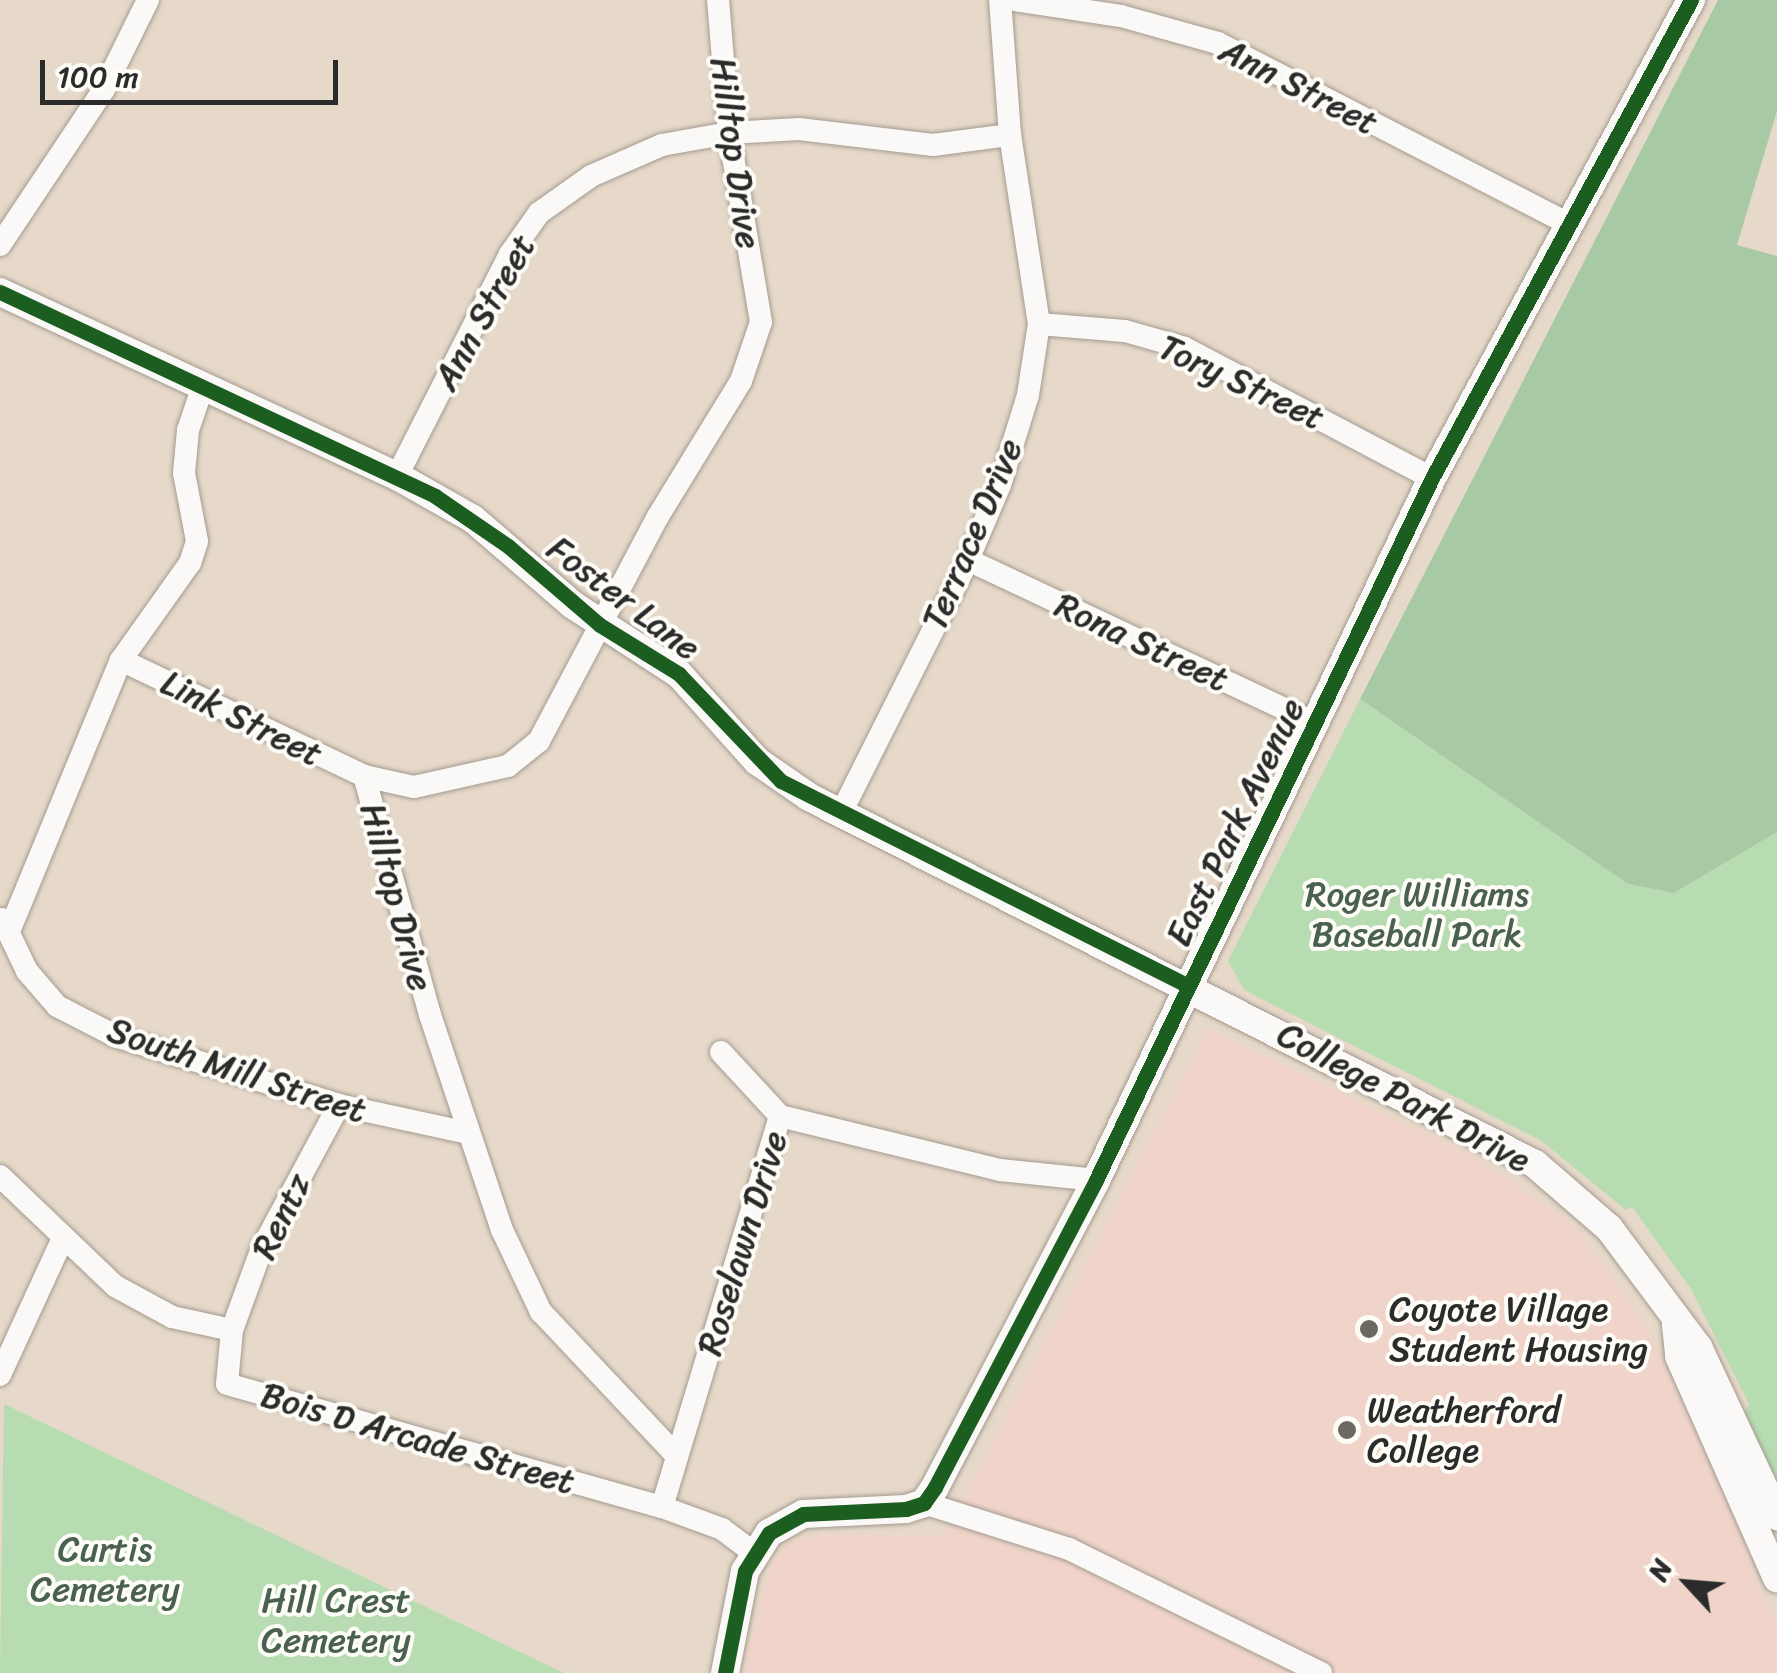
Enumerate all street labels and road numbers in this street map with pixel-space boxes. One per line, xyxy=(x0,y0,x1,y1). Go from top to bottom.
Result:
street label: Ann Street xyxy=(1213,28,1385,144)
street label: Hilltop Drive xyxy=(702,54,770,252)
street label: Ann Street xyxy=(424,227,544,397)
street label: Tory Street xyxy=(1153,325,1331,439)
street label: Terrace Drive xyxy=(913,432,1031,636)
street label: Foster Lane xyxy=(539,527,709,669)
street label: Rona Street xyxy=(1049,584,1235,700)
street label: Link Street xyxy=(155,661,329,775)
street label: East Park Avenue xyxy=(1157,691,1313,953)
street label: Hilltop Drive xyxy=(352,798,442,996)
street label: South Mill Street xyxy=(102,1008,372,1132)
street label: College Park Drive xyxy=(1270,1012,1538,1182)
street label: Roselawn Drive xyxy=(688,1126,796,1360)
street label: Rentz xyxy=(242,1166,320,1266)
street label: Bois D Arcade Street xyxy=(256,1373,580,1503)

